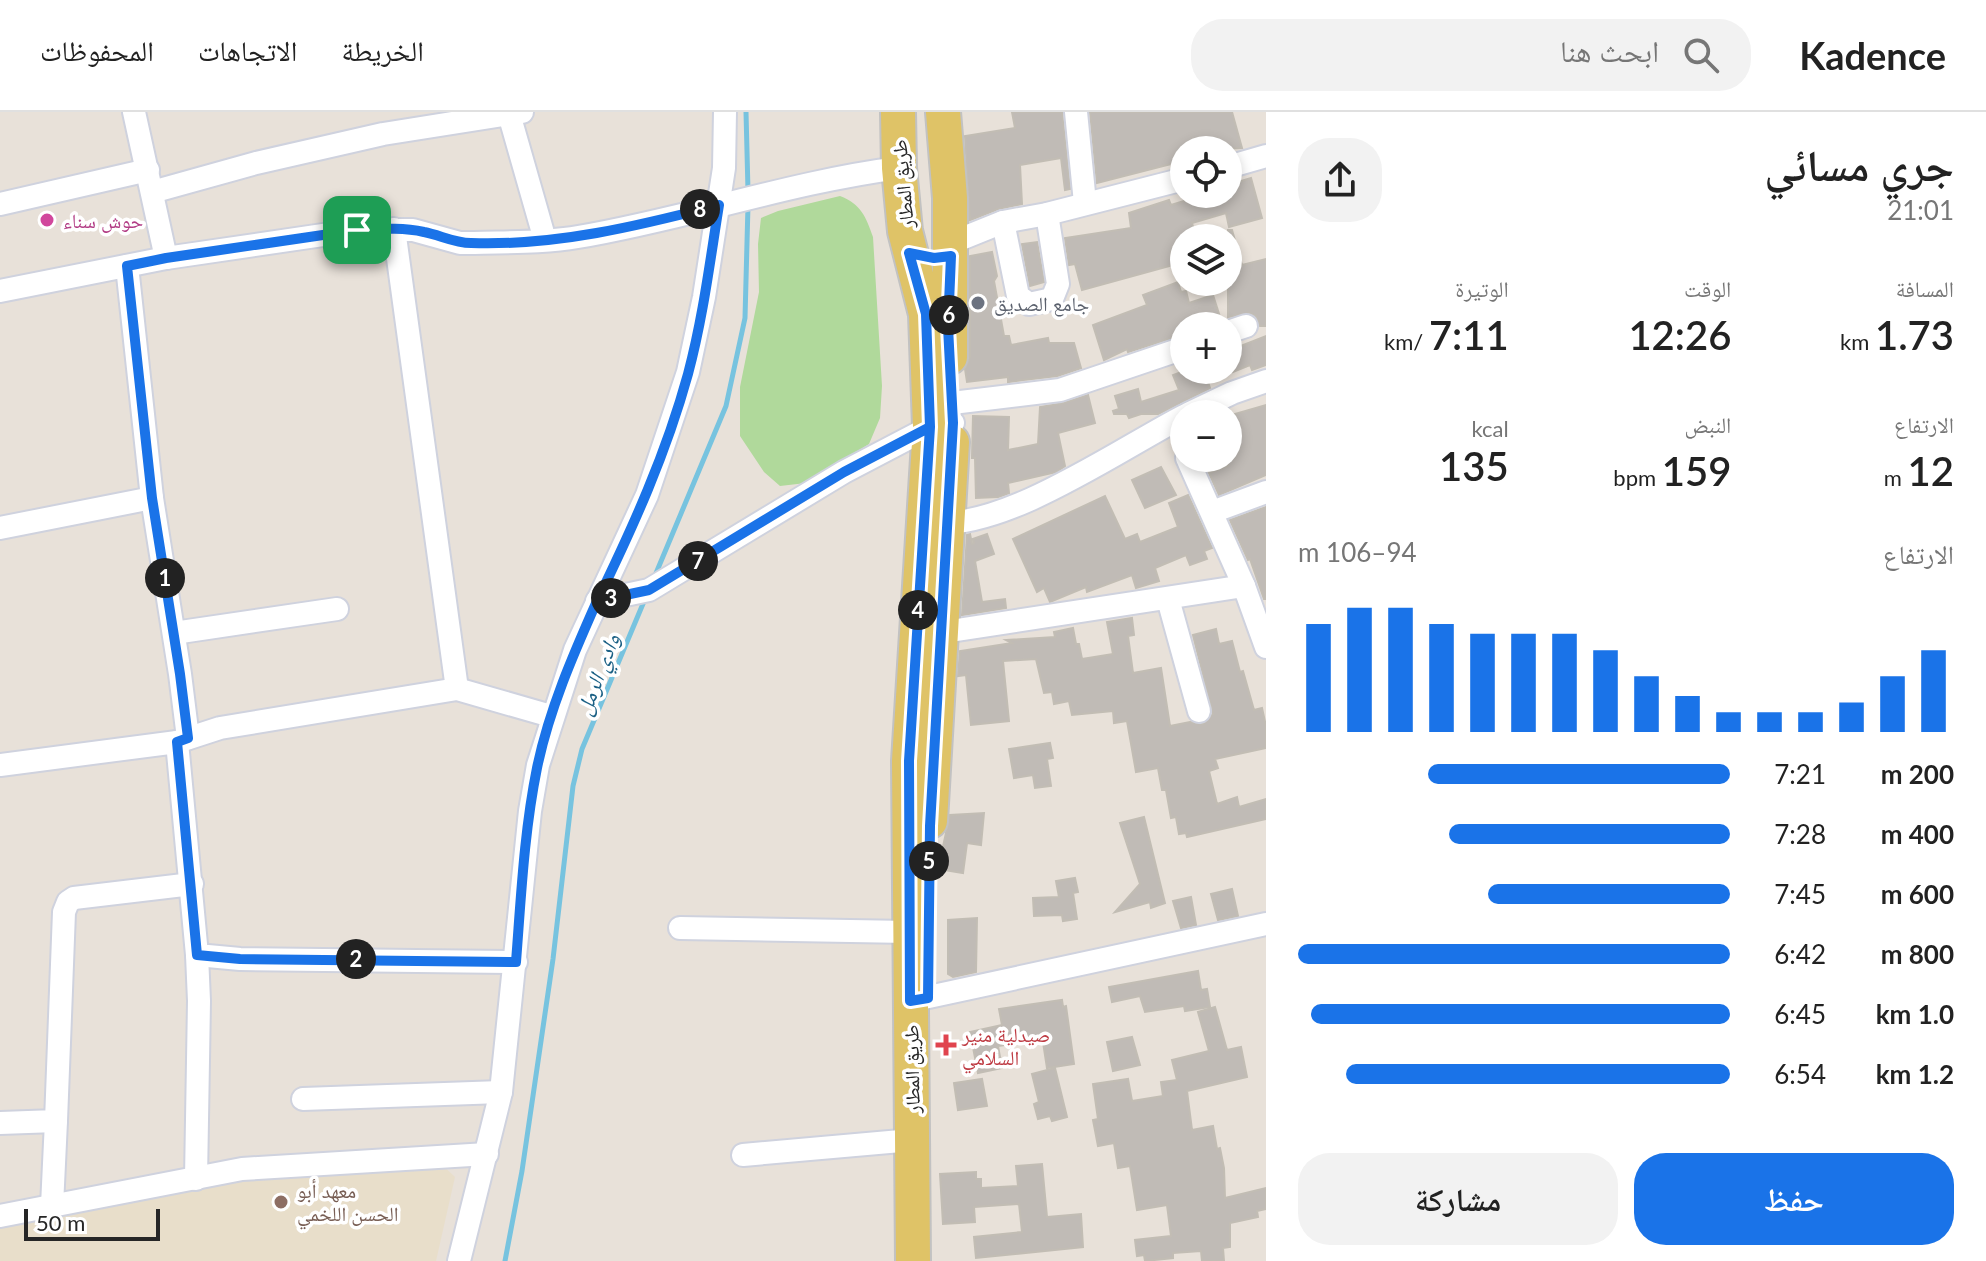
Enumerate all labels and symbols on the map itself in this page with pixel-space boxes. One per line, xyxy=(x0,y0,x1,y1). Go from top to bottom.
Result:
street label: طريق المطار xyxy=(886,139,919,230)
pin: 8 xyxy=(680,189,720,229)
pin xyxy=(323,196,391,264)
place label: حوش سناء xyxy=(63,208,144,233)
marker: حوش سناء xyxy=(38,211,56,229)
place label: جامع الصديق xyxy=(994,291,1090,317)
marker: جامع الصديق xyxy=(969,294,987,312)
pin: 6 xyxy=(929,295,969,335)
pin: 7 xyxy=(678,541,718,581)
pin: 1 xyxy=(145,558,185,598)
pin: 3 xyxy=(591,578,631,618)
pin: 4 xyxy=(898,590,938,630)
water label: وادي الرمل xyxy=(569,629,629,720)
pin: 5 xyxy=(909,841,949,881)
pin: 2 xyxy=(336,939,376,979)
place label: صيدلية منير السلامي xyxy=(961,1022,1050,1074)
street label: طريق المطار xyxy=(898,1024,925,1115)
marker: صيدلية منير السلامي xyxy=(937,1036,955,1054)
place label: معهد أبو الحسن اللخمي xyxy=(297,1178,399,1230)
marker: معهد أبو الحسن اللخمي xyxy=(272,1193,290,1211)
scale bar xyxy=(24,1205,160,1241)

